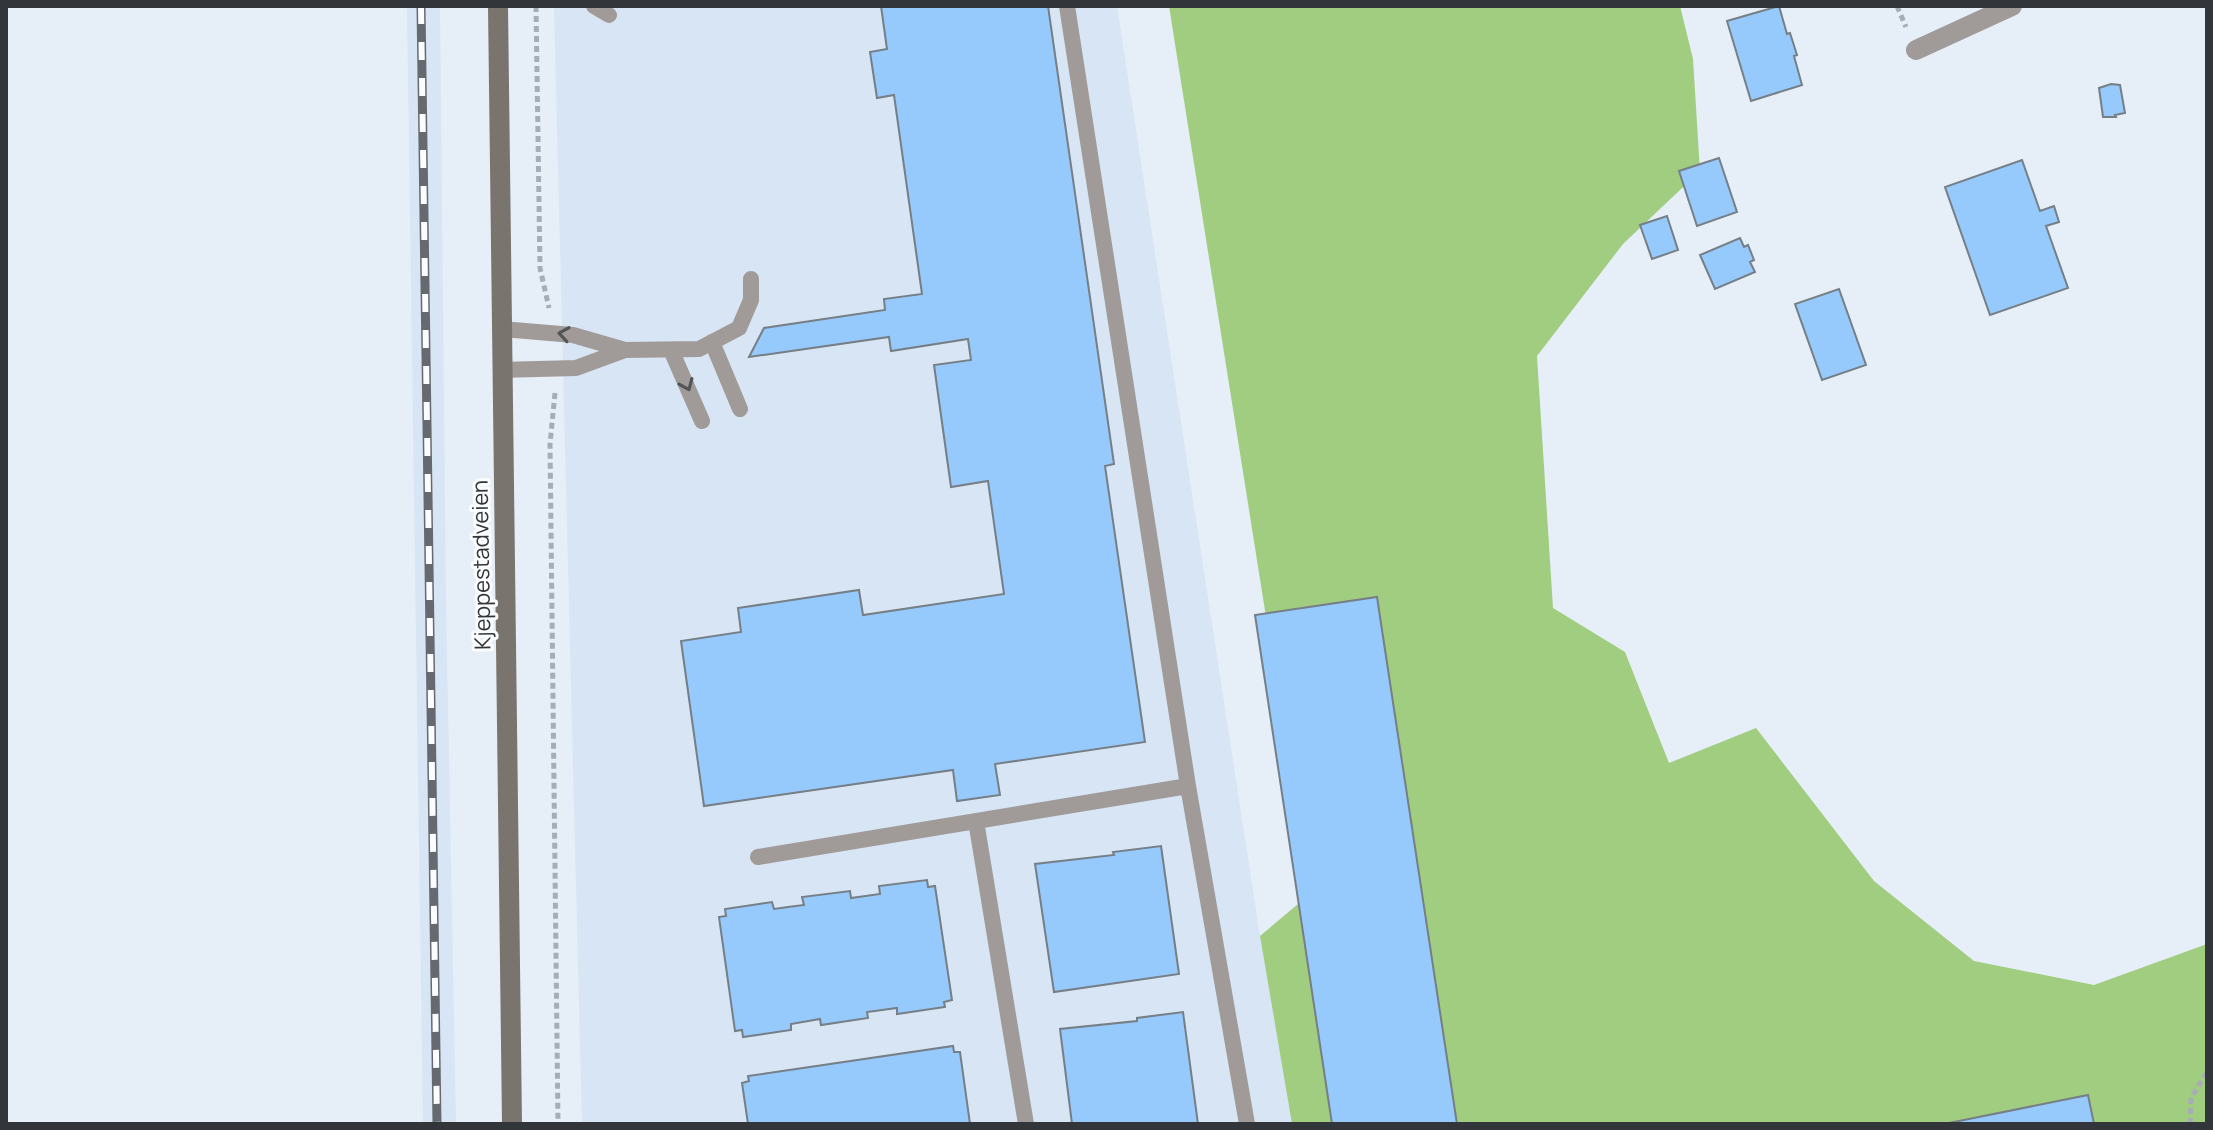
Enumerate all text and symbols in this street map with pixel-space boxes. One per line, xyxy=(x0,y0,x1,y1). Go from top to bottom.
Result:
one-way arrow xyxy=(557,327,571,344)
one-way arrow xyxy=(677,377,693,391)
street label: Kjeppestadveien xyxy=(465,480,497,650)

